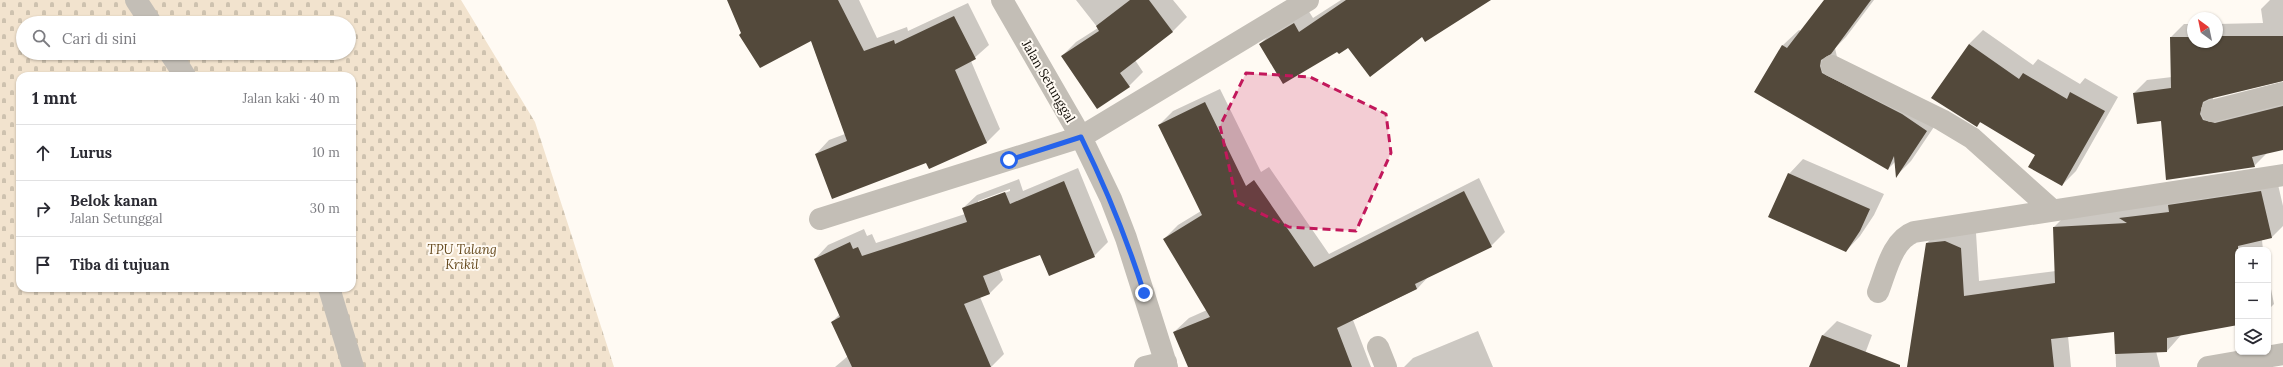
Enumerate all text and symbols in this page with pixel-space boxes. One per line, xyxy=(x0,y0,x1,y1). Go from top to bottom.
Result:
north arrow xyxy=(2187,12,2223,48)
search box xyxy=(16,16,356,60)
icon: search xyxy=(30,27,52,49)
text: Cari di sini xyxy=(62,29,137,48)
street label: Jalan Setunggal xyxy=(1018,36,1079,126)
text: 1 mnt xyxy=(32,87,77,109)
text: Jalan kaki · 40 m xyxy=(243,90,340,107)
icon: ahead xyxy=(32,142,54,164)
text: Lurus xyxy=(70,143,112,162)
text: 10 m xyxy=(312,144,340,161)
route start xyxy=(1000,151,1018,169)
text: Belok kanan xyxy=(70,191,158,210)
icon: right xyxy=(32,198,54,220)
text: 30 m xyxy=(310,200,340,217)
text: Jalan Setunggal xyxy=(70,210,163,227)
park label: TPU Talang Krikil xyxy=(427,241,497,273)
map controls xyxy=(2235,247,2271,355)
button: + xyxy=(2235,247,2271,283)
icon: arrive xyxy=(32,254,54,276)
text: Tiba di tujuan xyxy=(70,255,169,274)
button: − xyxy=(2235,283,2271,319)
route end xyxy=(1135,284,1153,302)
button: layers xyxy=(2235,319,2271,355)

